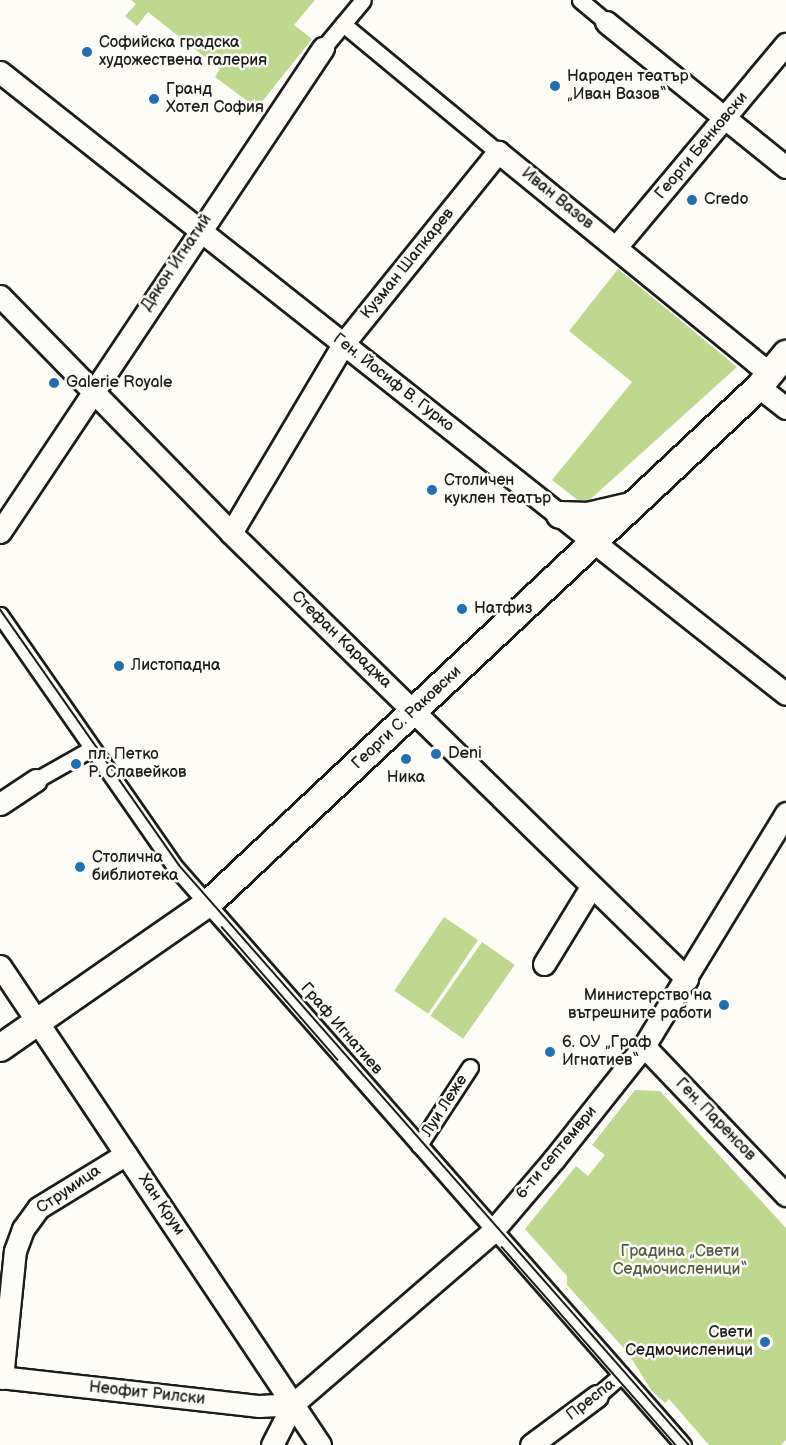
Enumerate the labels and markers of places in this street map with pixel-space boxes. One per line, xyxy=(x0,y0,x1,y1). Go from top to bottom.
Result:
place label: Софийска градска художествена галерия xyxy=(99,33,267,71)
marker: Софийска градска художествена галерия xyxy=(80,45,94,59)
place label: Народен театър „Иван Вазов“ xyxy=(567,67,689,105)
marker: Народен театър „Иван Вазов“ xyxy=(548,79,562,93)
place label: Гранд Хотел София xyxy=(166,80,264,118)
marker: Гранд Хотел София xyxy=(147,92,161,106)
place label: Credo xyxy=(704,190,749,210)
marker: Credo xyxy=(685,193,699,207)
place label: Galerie Royale xyxy=(66,373,172,393)
marker: Galerie Royale xyxy=(47,376,61,390)
place label: Столичен куклен театър xyxy=(444,471,551,509)
marker: Столичен куклен театър xyxy=(425,483,439,497)
place label: Натфиз xyxy=(474,599,532,619)
marker: Натфиз xyxy=(455,602,469,616)
place label: Листопадна xyxy=(131,656,220,676)
marker: Листопадна xyxy=(112,659,126,673)
place label: Deni xyxy=(448,744,482,764)
place label: пл. Петко Р. Славейков xyxy=(88,745,186,783)
marker: Deni xyxy=(429,747,443,761)
marker: Ника xyxy=(399,752,413,766)
marker: пл. Петко Р. Славейков xyxy=(69,757,83,771)
place label: Ника xyxy=(387,768,425,788)
place label: Столична библиотека xyxy=(92,848,179,886)
marker: Столична библиотека xyxy=(73,860,87,874)
place label: Министерство на вътрешните работи xyxy=(568,986,712,1024)
marker: Министерство на вътрешните работи xyxy=(717,998,731,1012)
place label: 6. ОУ „Граф Игнатиев“ xyxy=(562,1033,651,1071)
marker: 6. ОУ „Граф Игнатиев“ xyxy=(543,1045,557,1059)
place label: Свети Седмочисленици xyxy=(625,1323,753,1361)
marker: Свети Седмочисленици xyxy=(758,1335,772,1349)

